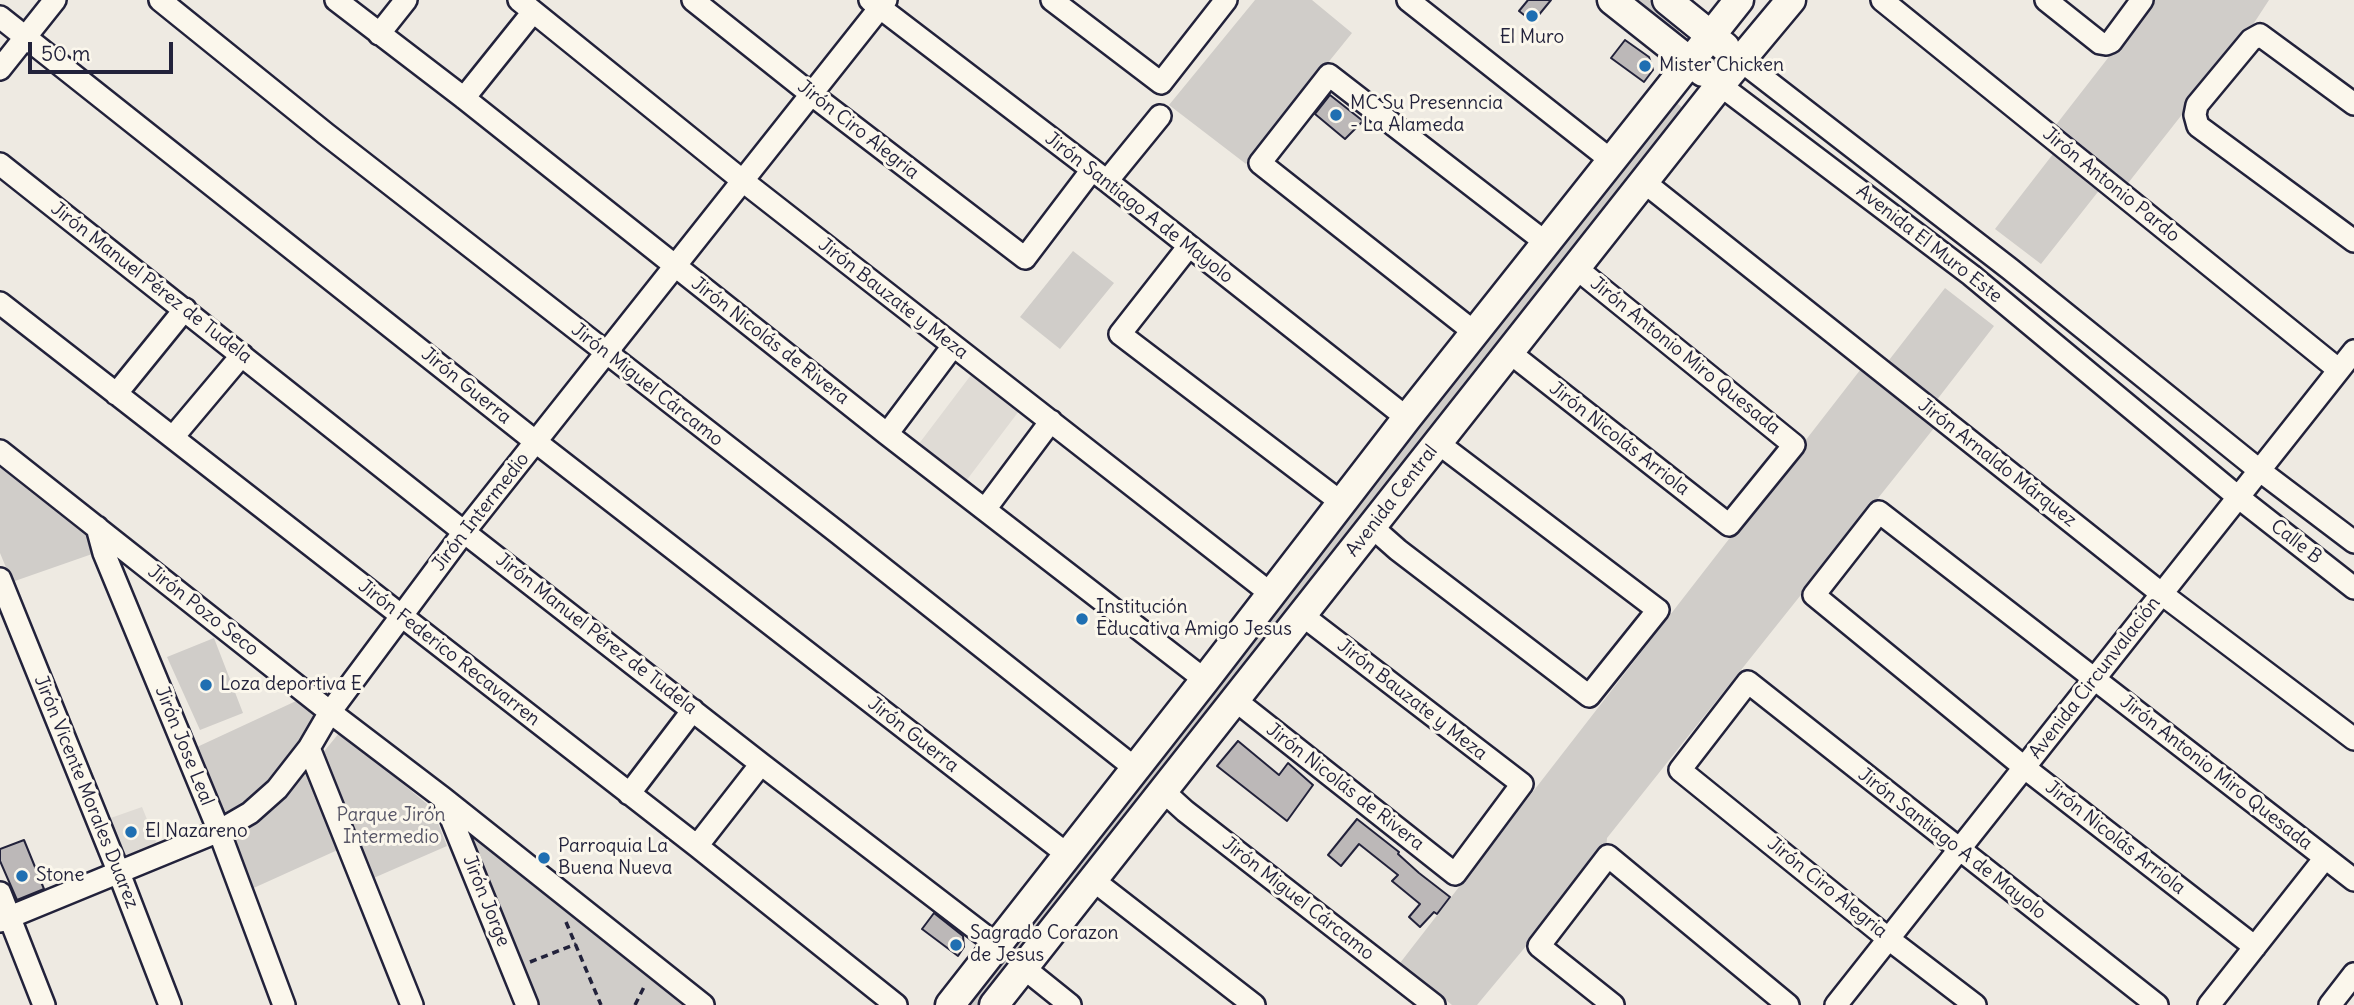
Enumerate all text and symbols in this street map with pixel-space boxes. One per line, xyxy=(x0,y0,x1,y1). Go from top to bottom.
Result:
marker: El Muro xyxy=(1524,8,1540,24)
place label: El Muro xyxy=(1500,27,1564,49)
scale bar xyxy=(32,28,177,72)
text: 50 m xyxy=(41,40,90,67)
place label: Mister Chicken xyxy=(1659,55,1784,77)
marker: Mister Chicken xyxy=(1637,58,1653,74)
street label: Jirón Ciro Alegria xyxy=(793,76,923,184)
place label: MC Su Presenncia - La Alameda xyxy=(1350,93,1503,137)
marker: MC Su Presenncia - La Alameda xyxy=(1328,107,1344,123)
street label: Jirón Antonio Pardo xyxy=(2038,123,2184,247)
street label: Jirón Santiago A de Mayolo xyxy=(1040,127,1238,289)
street label: Avenida El Muro Este xyxy=(1852,180,2006,308)
street label: Jirón Manuel Pérez de Tudela xyxy=(46,197,256,369)
street label: Jirón Bauzate y Meza xyxy=(814,234,972,364)
street label: Jirón Nicolás de Rivera xyxy=(687,272,853,410)
street label: Jirón Antonio Miro Quesada xyxy=(1585,272,1785,440)
street label: Jirón Miguel Cárcamo xyxy=(566,319,728,451)
street label: Jirón Guerra xyxy=(416,343,516,429)
street label: Jirón Nicolás Arriola xyxy=(1544,377,1694,501)
street label: Jirón Arnaldo Márquez xyxy=(1913,394,2081,532)
street label: Avenida Central xyxy=(1341,441,1443,561)
street label: Jirón Intermedio xyxy=(428,448,534,576)
street label: Calle B xyxy=(2266,515,2326,569)
street label: Jirón Manuel Pérez de Tudela xyxy=(491,548,701,720)
street label: Jirón Pozo Seco xyxy=(143,561,263,661)
street label: Jirón Federico Recavarren xyxy=(354,575,544,731)
street label: Avenida Circunvalación xyxy=(2024,592,2166,764)
place label: Institución Educativa Amigo Jesus xyxy=(1096,597,1292,641)
marker: Institución Educativa Amigo Jesus xyxy=(1074,611,1090,627)
street label: Jirón Bauzate y Meza xyxy=(1333,635,1491,765)
street label: Jirón Vicente Morales Duarez xyxy=(29,672,143,912)
place label: Loza deportiva E xyxy=(220,674,362,696)
marker: Loza deportiva E xyxy=(198,677,214,693)
street label: Jirón Jose Leal xyxy=(150,683,218,809)
street label: Jirón Antonio Miro Quesada xyxy=(2115,691,2317,855)
street label: Jirón Guerra xyxy=(863,692,963,778)
street label: Jirón Nicolás de Rivera xyxy=(1262,718,1428,856)
street label: Jirón Santiago A de Mayolo xyxy=(1853,763,2051,925)
street label: Jirón Nicolás Arriola xyxy=(2040,776,2190,900)
park label: Parque Jirón Intermedio xyxy=(337,805,445,849)
place label: El Nazareno xyxy=(145,821,248,843)
marker: El Nazareno xyxy=(123,824,139,840)
street label: Jirón Miguel Cárcamo xyxy=(1217,833,1379,965)
street label: Jirón Ciro Alegria xyxy=(1762,833,1892,943)
place label: Parroquia La Buena Nueva xyxy=(558,836,672,880)
marker: Parroquia La Buena Nueva xyxy=(536,850,552,866)
street label: Jirón Jorge xyxy=(457,852,515,950)
place label: Stone xyxy=(36,865,85,887)
marker: Stone xyxy=(14,868,30,884)
place label: Sagrado Corazon de Jesus xyxy=(970,923,1119,967)
marker: Sagrado Corazon de Jesus xyxy=(948,937,964,953)

